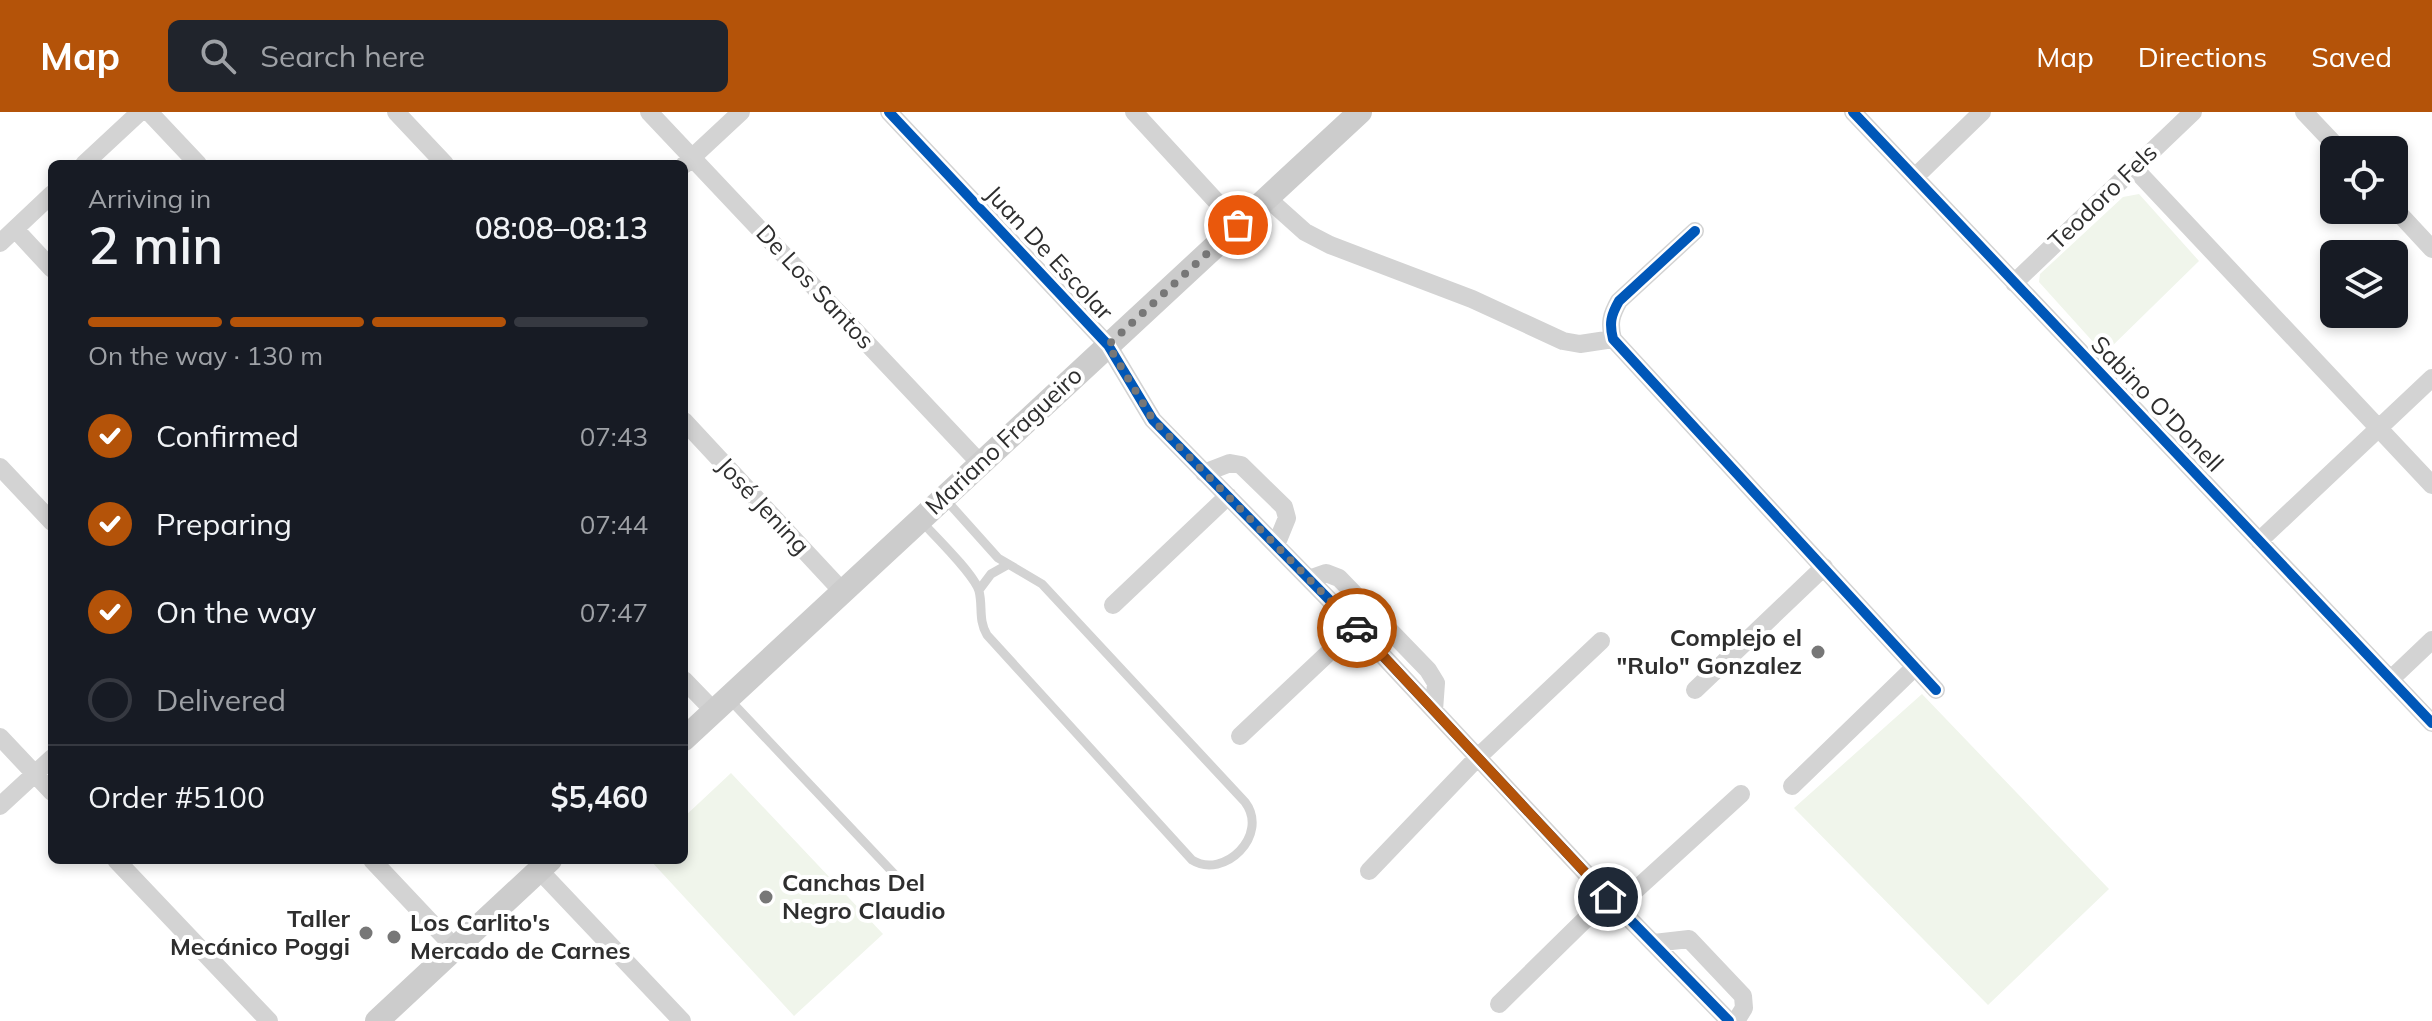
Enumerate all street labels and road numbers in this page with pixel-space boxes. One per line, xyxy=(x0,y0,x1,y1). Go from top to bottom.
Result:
street label: Teodoro Fels xyxy=(2042,137,2163,256)
street label: Juan De Escolar xyxy=(980,179,1120,326)
street label: De Los Santos xyxy=(750,218,881,355)
street label: Sabino O'Donell xyxy=(2085,329,2230,478)
street label: Mariano Fragueiro xyxy=(919,360,1088,521)
street label: José Jening xyxy=(711,450,816,560)

